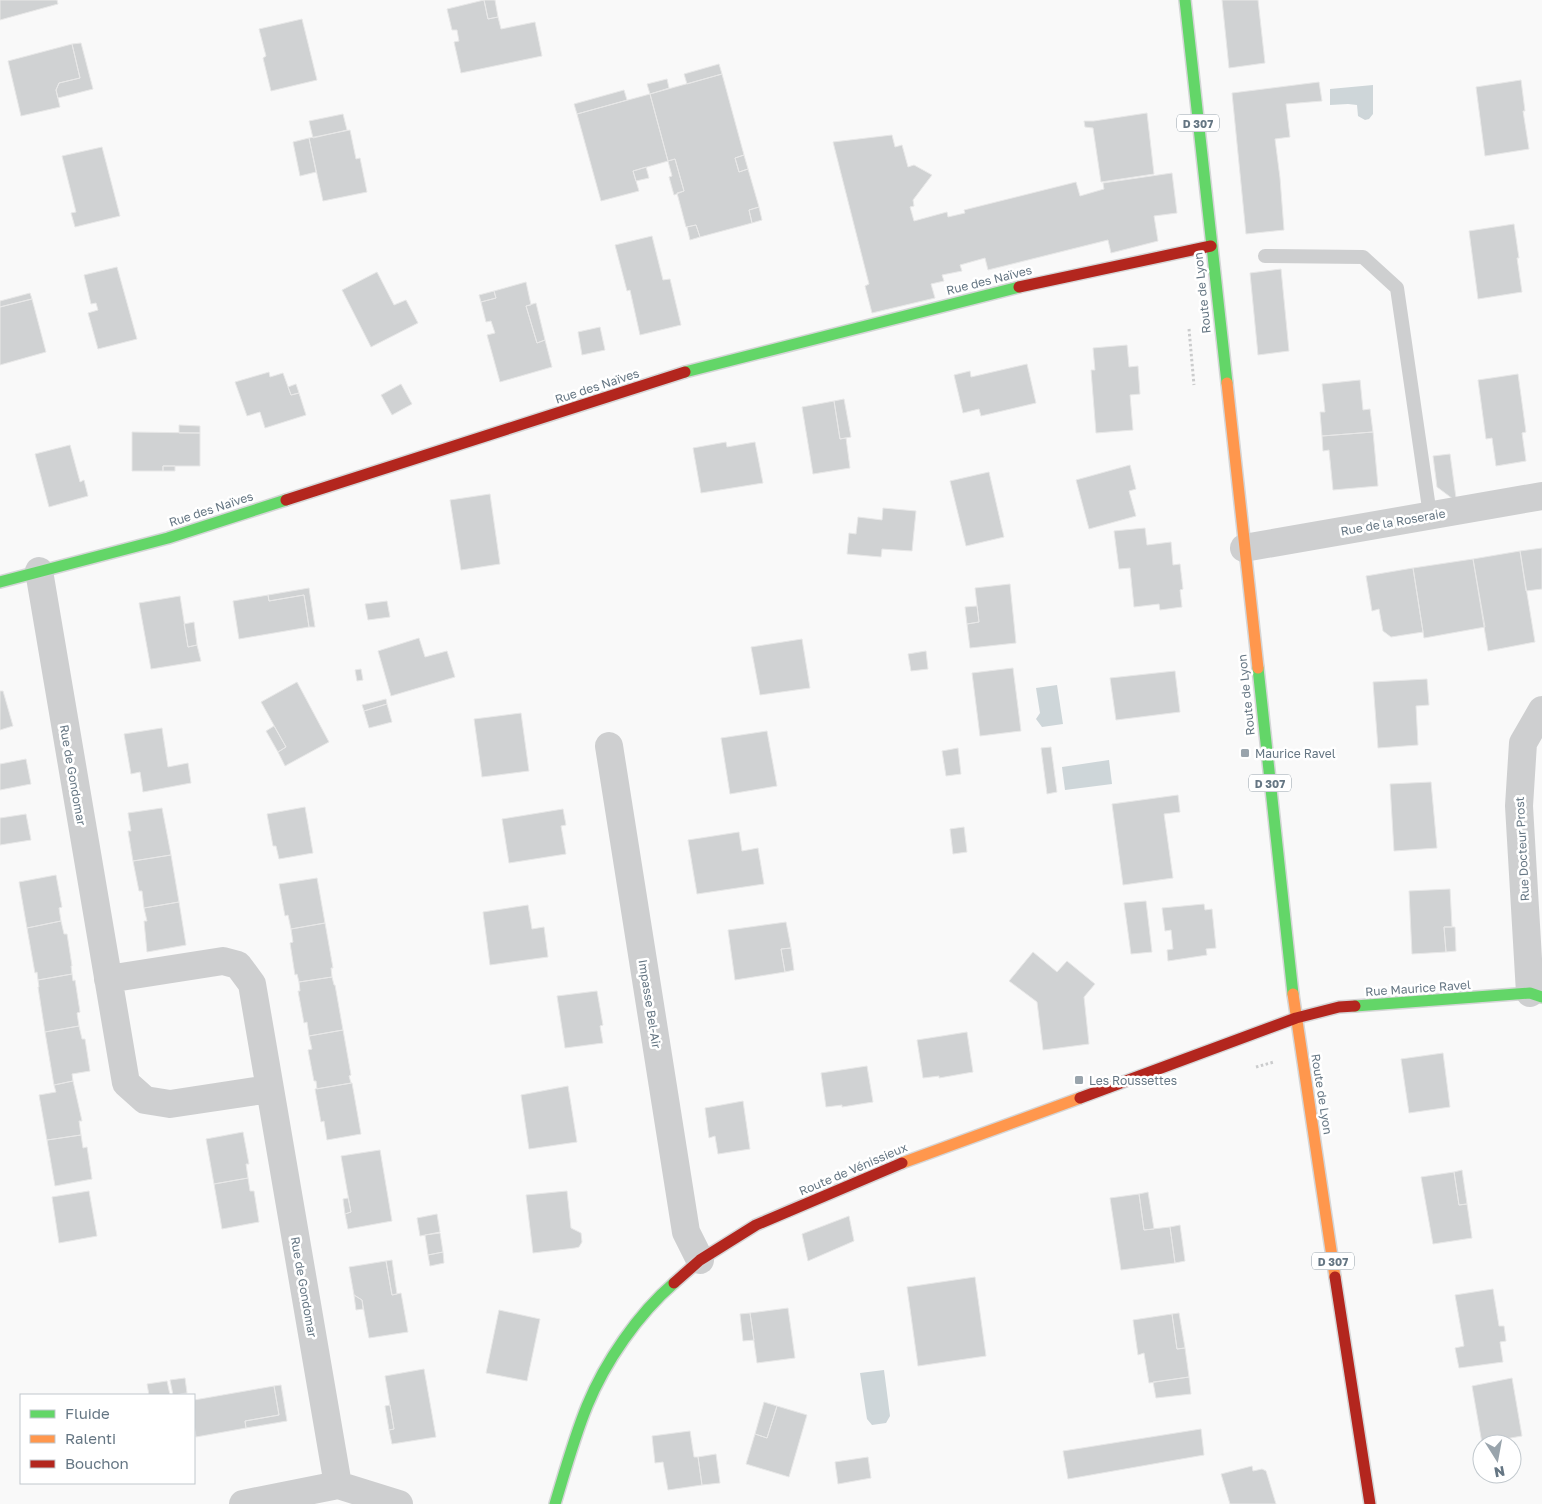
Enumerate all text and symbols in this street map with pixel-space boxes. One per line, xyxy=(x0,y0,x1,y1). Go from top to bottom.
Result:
road number: D 307 xyxy=(1177,115,1219,132)
street label: Route de Lyon xyxy=(1190,252,1214,334)
street label: Rue des Naïves xyxy=(945,262,1033,298)
street label: Rue des Naïves xyxy=(553,365,641,407)
street label: Rue des Naïves xyxy=(167,488,255,530)
street label: Rue de la Roseraie xyxy=(1339,505,1447,539)
street label: Route de Lyon xyxy=(1234,654,1258,736)
street label: Rue de Gondomar xyxy=(57,723,89,827)
place label: Maurice Ravel xyxy=(1255,746,1336,761)
marker: Maurice Ravel xyxy=(1239,747,1251,759)
road number: D 307 xyxy=(1249,774,1291,791)
street label: Rue Docteur Prost xyxy=(1512,796,1532,902)
street label: Impasse Bel-Air xyxy=(636,958,665,1050)
street label: Rue Maurice Ravel xyxy=(1365,977,1471,999)
street label: Route de Lyon xyxy=(1308,1053,1336,1135)
place label: Les Roussettes xyxy=(1089,1073,1177,1088)
marker: Les Roussettes xyxy=(1073,1074,1085,1086)
street label: Route de Vénissieux xyxy=(797,1139,910,1199)
street label: Rue de Gondomar xyxy=(288,1235,320,1339)
road number: D 307 xyxy=(1312,1252,1354,1270)
legend xyxy=(20,1394,195,1484)
text: Fluide xyxy=(65,1404,110,1422)
text: Ralenti xyxy=(65,1429,116,1447)
north arrow xyxy=(1472,1434,1522,1484)
text: Bouchon xyxy=(65,1454,129,1472)
text: N xyxy=(1493,1463,1506,1482)

